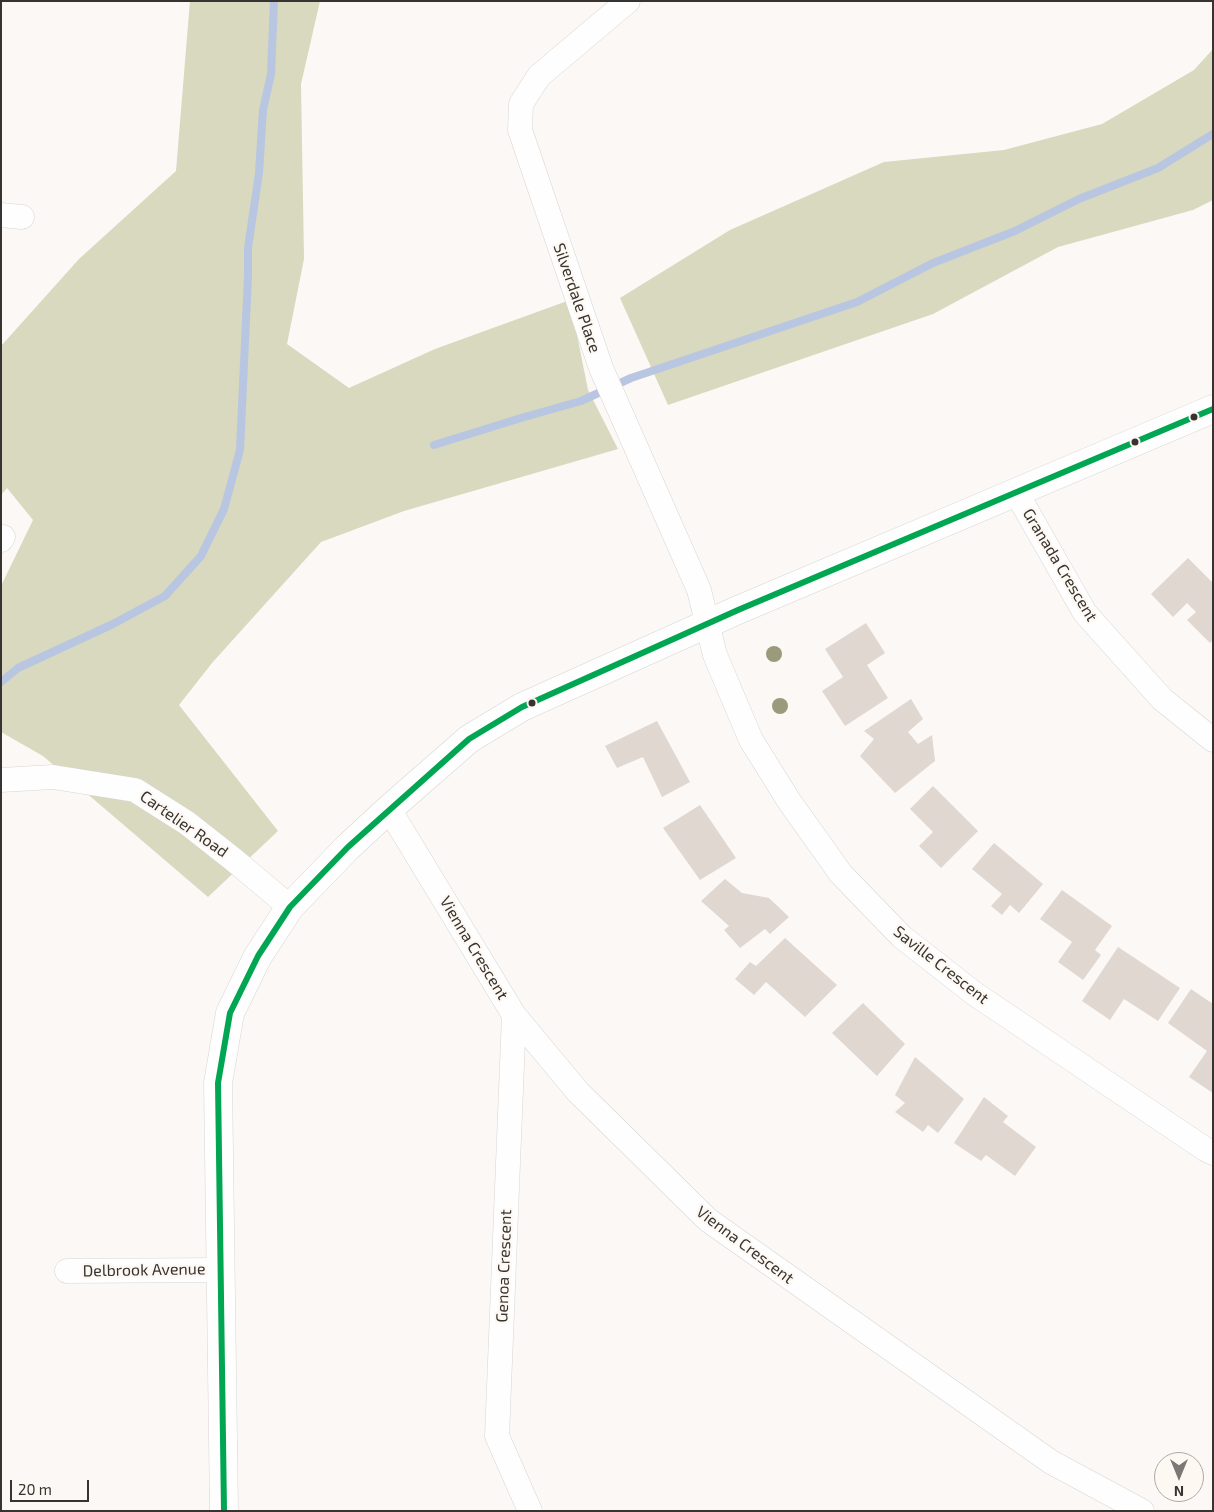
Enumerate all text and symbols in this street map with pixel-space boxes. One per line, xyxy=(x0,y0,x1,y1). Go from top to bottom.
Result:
street label: Silverdale Place xyxy=(549,241,605,355)
unlabelled marker xyxy=(1189,412,1199,422)
unlabelled marker xyxy=(1130,437,1140,447)
street label: Granada Crescent xyxy=(1019,505,1101,625)
unlabelled marker xyxy=(527,698,537,708)
street label: Cartelier Road xyxy=(136,787,232,861)
street label: Vienna Crescent xyxy=(436,893,512,1003)
street label: Saville Crescent xyxy=(890,922,992,1008)
street label: Vienna Crescent xyxy=(693,1202,797,1288)
street label: Genoa Crescent xyxy=(492,1209,516,1323)
street label: Delbrook Avenue xyxy=(82,1259,206,1281)
north arrow xyxy=(1154,1452,1204,1502)
scale bar xyxy=(12,1470,91,1502)
text: 20 m xyxy=(18,1480,52,1498)
text: N xyxy=(1174,1483,1184,1500)

